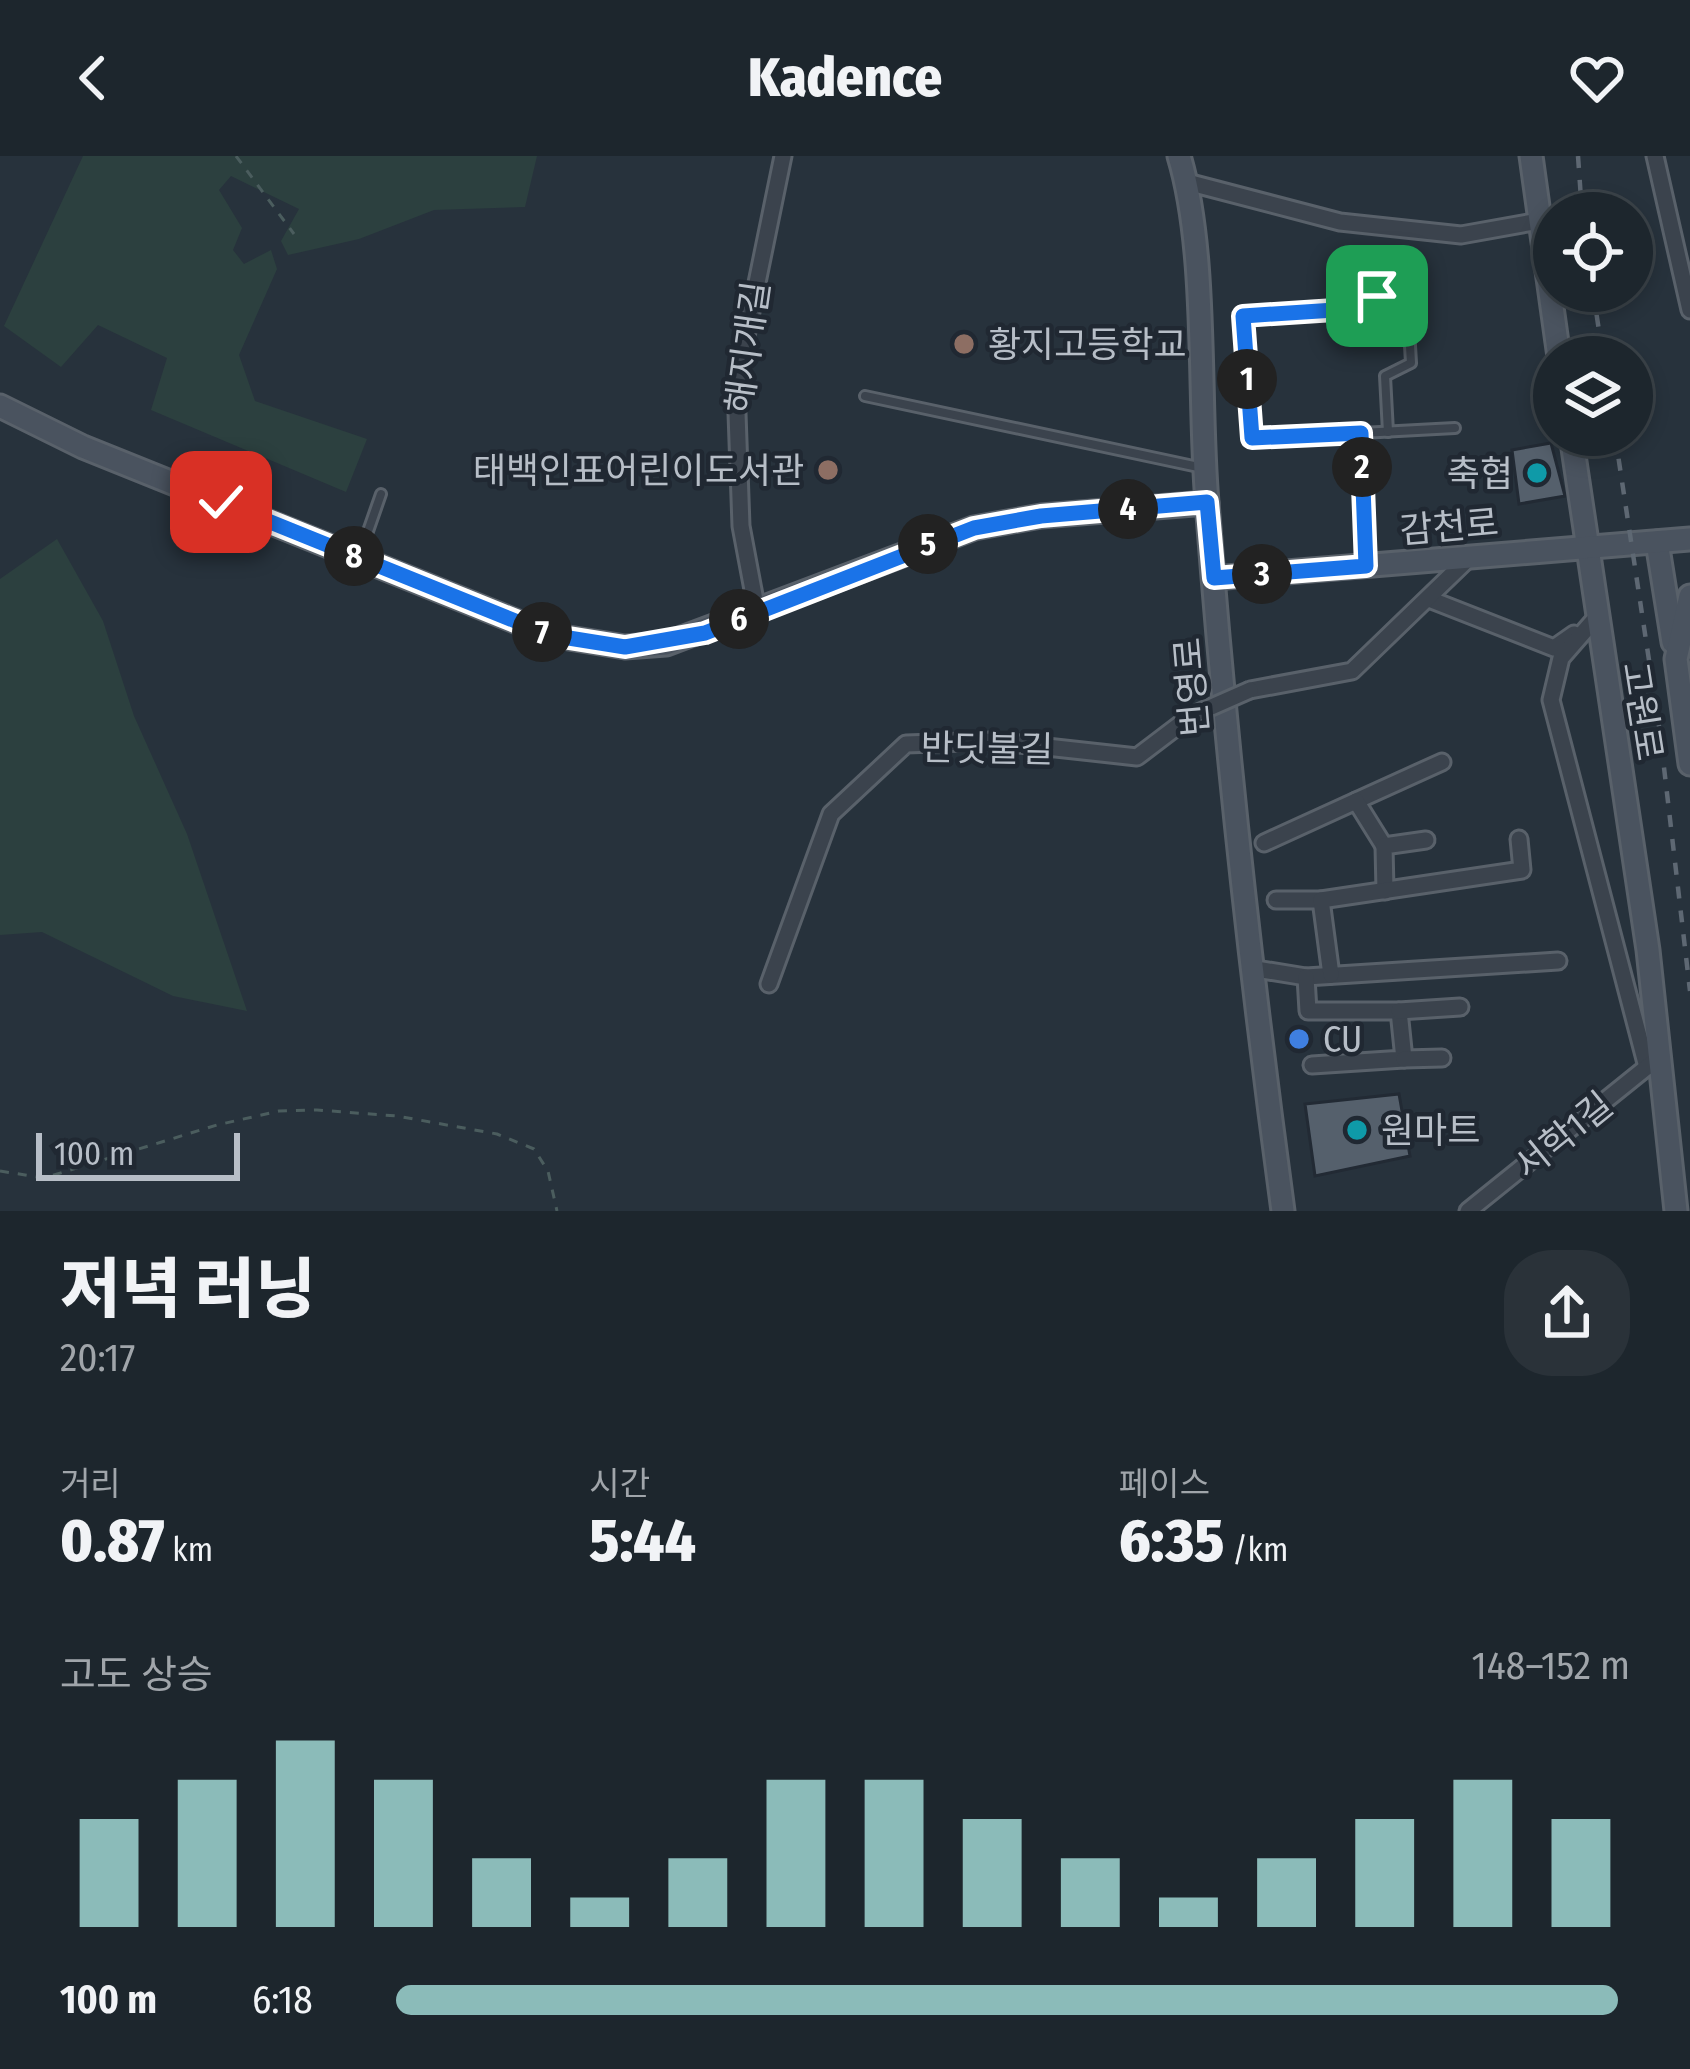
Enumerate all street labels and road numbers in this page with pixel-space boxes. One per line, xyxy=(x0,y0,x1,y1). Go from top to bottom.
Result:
street label: 해지개길 xyxy=(717,278,779,416)
street label: 감천로 xyxy=(1398,501,1501,553)
street label: 번영로 xyxy=(1166,635,1218,738)
street label: 고원로 xyxy=(1613,659,1672,764)
street label: 반딧불길 xyxy=(920,726,1054,772)
street label: 서학1길 xyxy=(1506,1083,1622,1189)

